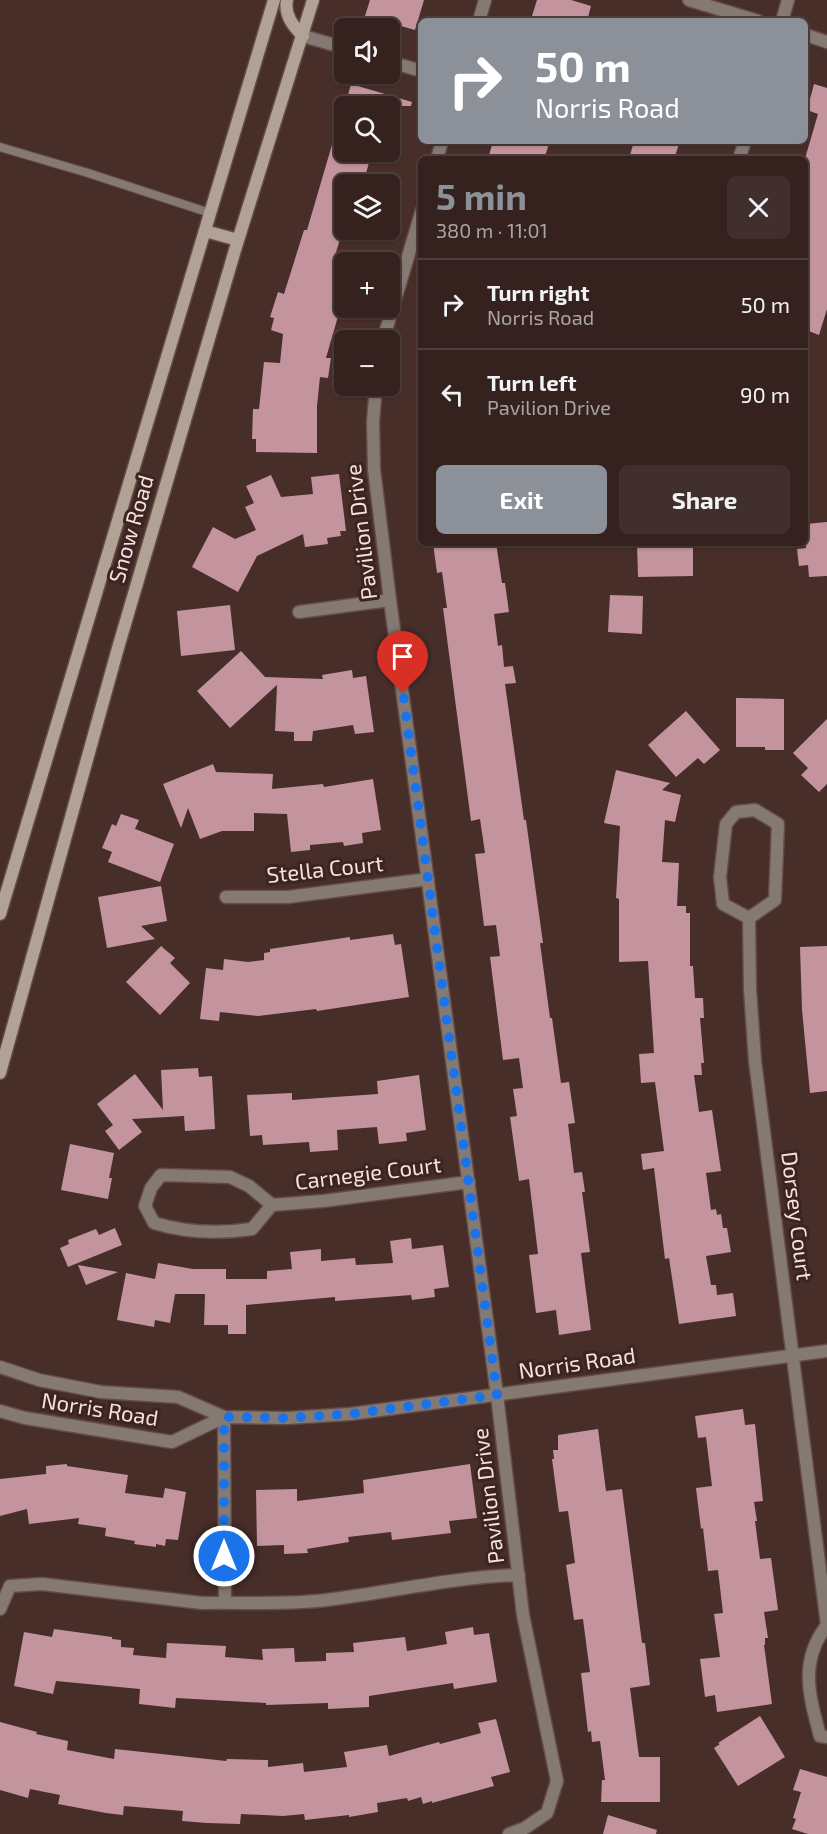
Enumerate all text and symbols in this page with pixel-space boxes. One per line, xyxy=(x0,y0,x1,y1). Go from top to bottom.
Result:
map controls xyxy=(334,18,400,396)
button: sound xyxy=(334,18,400,84)
text: 50 m xyxy=(535,40,631,90)
icon: right xyxy=(436,42,514,120)
text: Norris Road xyxy=(535,91,680,123)
button: search xyxy=(334,96,400,162)
button: layers xyxy=(334,174,400,240)
text: 5 min xyxy=(436,174,527,217)
button: close xyxy=(727,176,790,239)
text: 380 m · 11:01 xyxy=(436,218,548,242)
button: + xyxy=(334,252,400,318)
text: Turn right xyxy=(487,279,589,305)
icon: right xyxy=(436,288,469,321)
text: 50 m xyxy=(741,291,790,317)
text: Norris Road xyxy=(487,305,594,329)
button: − xyxy=(334,330,400,396)
text: Turn left xyxy=(487,369,576,395)
icon: left xyxy=(436,378,469,411)
text: 90 m xyxy=(740,381,790,407)
text: Pavilion Drive xyxy=(487,395,611,419)
street label: Pavilion Drive xyxy=(339,463,381,601)
button: Exit xyxy=(436,465,607,534)
button: Share xyxy=(619,465,790,534)
street label: Snow Road xyxy=(102,472,158,586)
pin xyxy=(377,631,428,693)
icon: arrive xyxy=(386,640,419,673)
street label: Stella Court xyxy=(265,849,385,887)
street label: Carnegie Court xyxy=(293,1150,443,1194)
street label: Dorsey Court xyxy=(777,1150,819,1282)
street label: Norris Road xyxy=(517,1341,637,1383)
street label: Norris Road xyxy=(40,1386,160,1430)
street label: Pavilion Drive xyxy=(466,1427,508,1565)
position arrow xyxy=(192,1524,256,1588)

